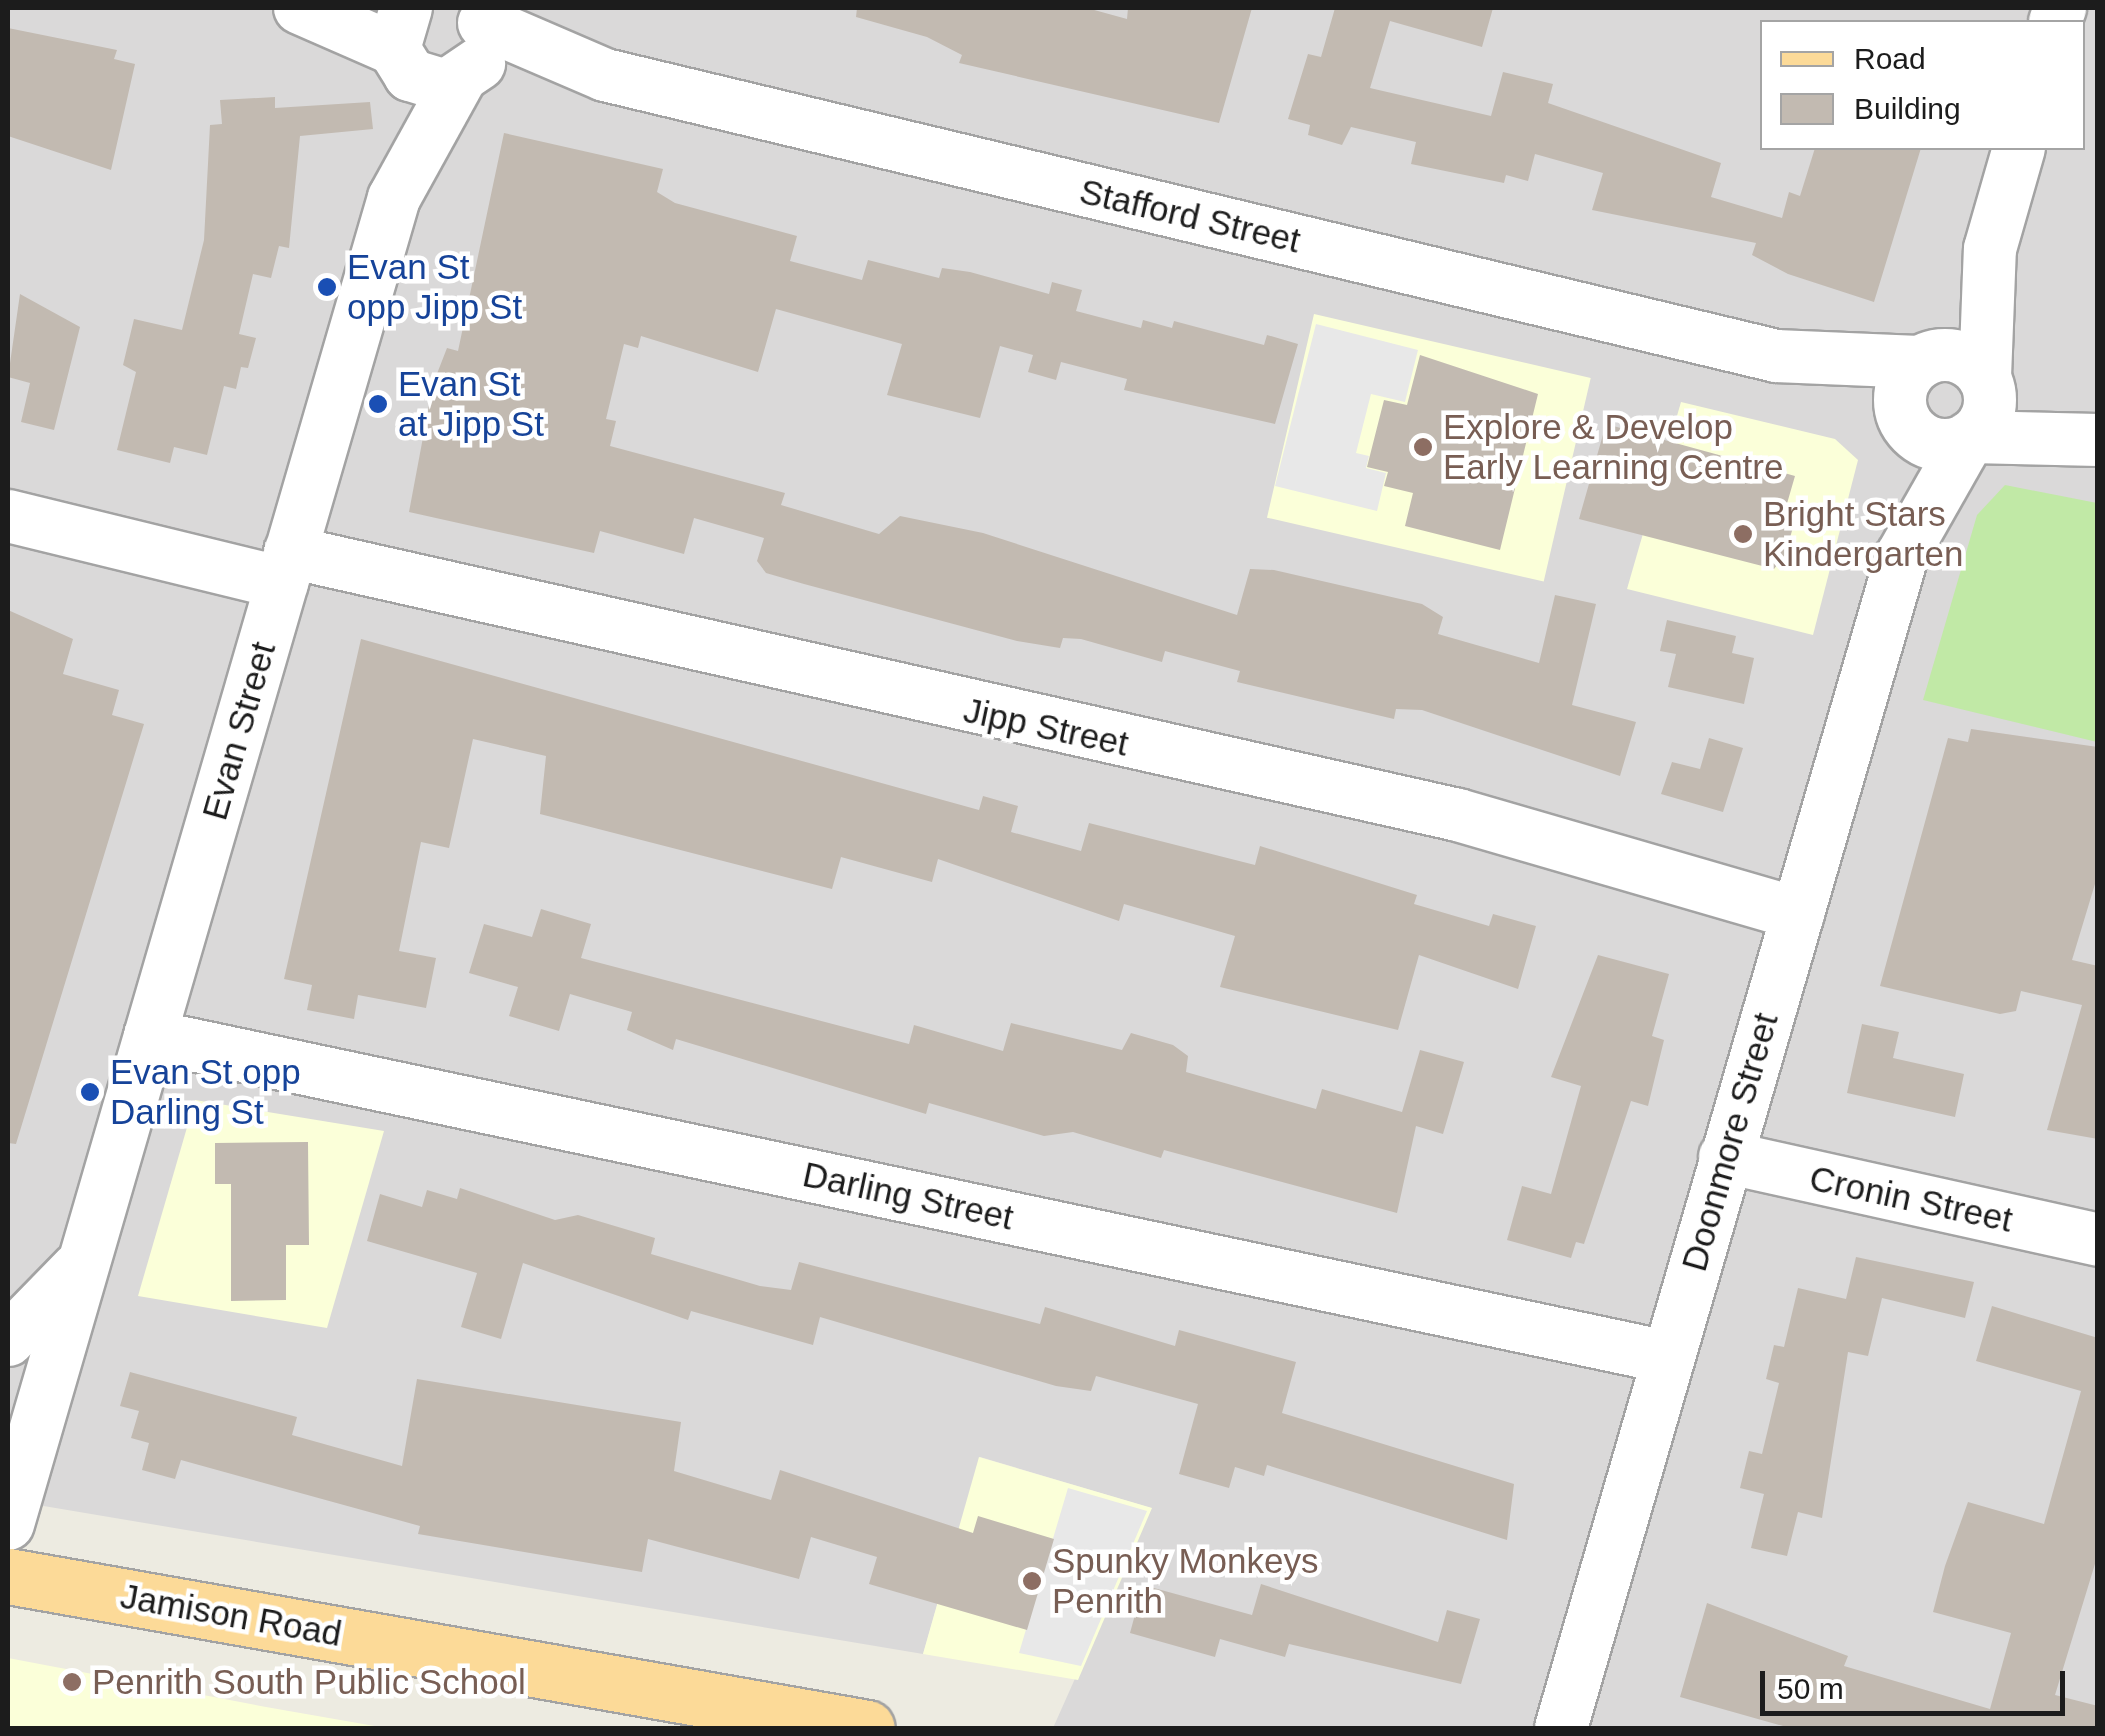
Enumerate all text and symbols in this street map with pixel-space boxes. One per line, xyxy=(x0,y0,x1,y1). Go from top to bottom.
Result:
legend xyxy=(1760,20,2085,150)
text: Road xyxy=(1854,42,1926,75)
text: Building xyxy=(1854,92,1961,125)
street label: Stafford Street xyxy=(1076,170,1304,262)
place label: Evan St opp Jipp St xyxy=(347,246,522,328)
marker: Evan St opp Jipp St xyxy=(316,276,338,298)
place label: Evan St at Jipp St xyxy=(398,363,544,445)
marker: Evan St at Jipp St xyxy=(367,393,389,415)
place label: Explore & Develop Early Learning Centre xyxy=(1443,406,1783,488)
marker: Explore & Develop Early Learning Centre xyxy=(1412,436,1434,458)
place label: Bright Stars Kindergarten xyxy=(1763,493,1963,575)
marker: Bright Stars Kindergarten xyxy=(1732,523,1754,545)
street label: Evan Street xyxy=(194,637,284,825)
street label: Jipp Street xyxy=(960,689,1132,765)
street label: Doonmore Street xyxy=(1673,1008,1787,1276)
place label: Evan St opp Darling St xyxy=(110,1051,301,1133)
marker: Evan St opp Darling St xyxy=(79,1081,101,1103)
street label: Darling Street xyxy=(799,1153,1017,1239)
street label: Cronin Street xyxy=(1806,1157,2016,1241)
place label: Spunky Monkeys Penrith xyxy=(1052,1540,1319,1622)
marker: Spunky Monkeys Penrith xyxy=(1021,1570,1043,1592)
street label: Jamison Road xyxy=(117,1575,345,1655)
scale bar xyxy=(1765,1651,2070,1713)
place label: Penrith South Public School xyxy=(92,1661,526,1703)
marker: Penrith South Public School xyxy=(61,1671,83,1693)
text: 50 m xyxy=(1777,1672,1844,1705)

